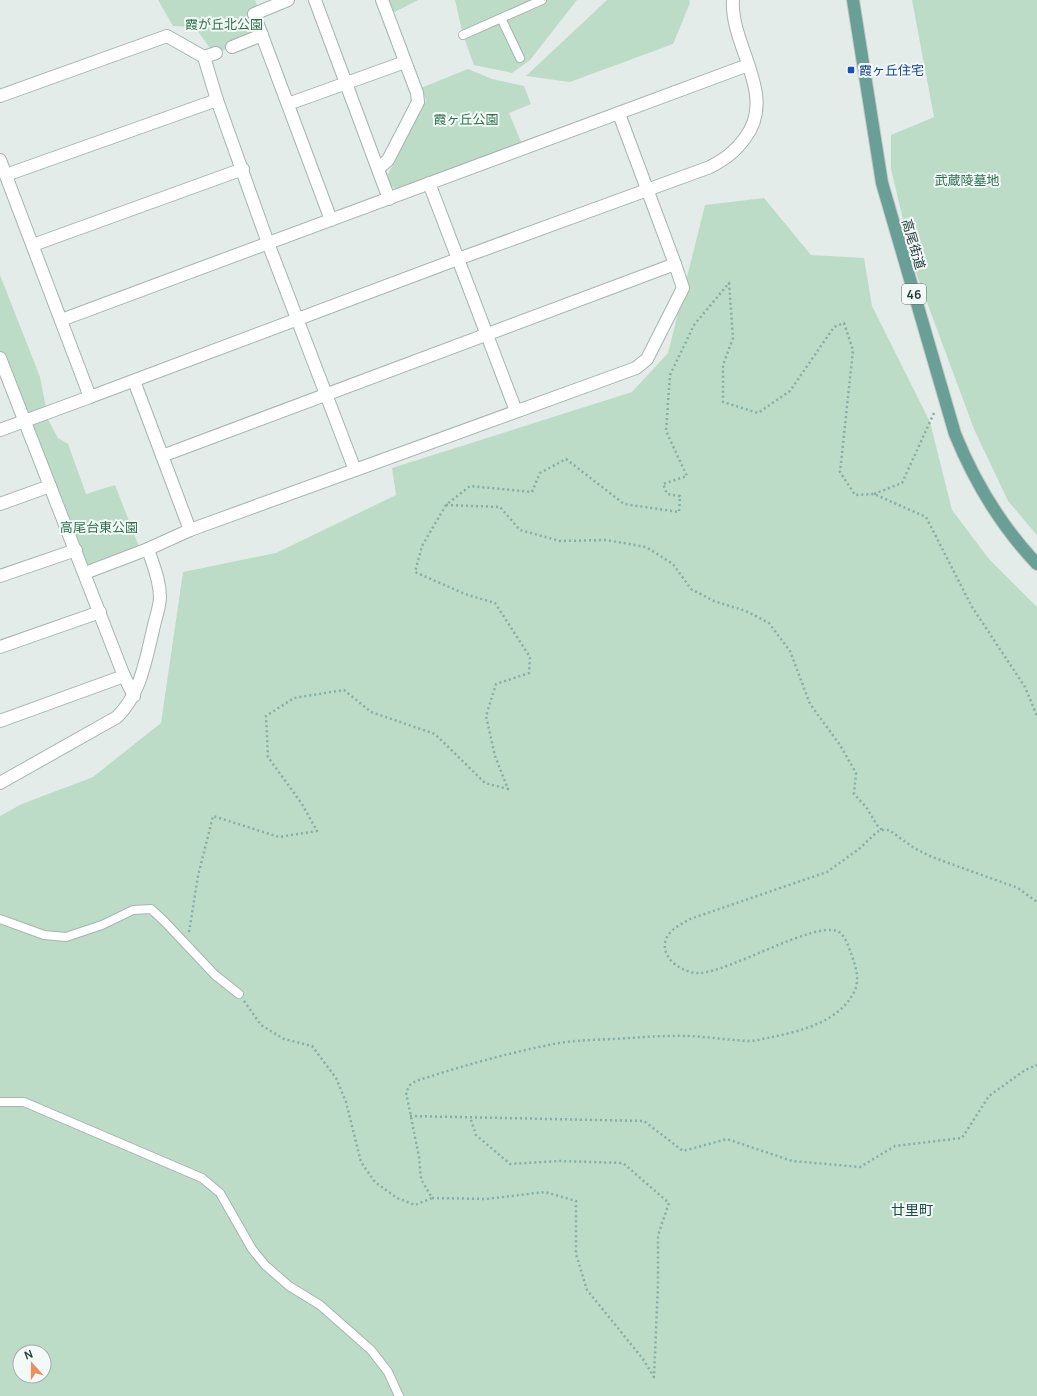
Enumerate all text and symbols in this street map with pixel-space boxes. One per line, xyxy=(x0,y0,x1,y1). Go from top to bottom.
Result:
park label: 霞が丘北公園 xyxy=(185,15,263,33)
place label: 霞ヶ丘住宅 xyxy=(859,61,924,79)
marker: 霞ヶ丘住宅 xyxy=(846,65,856,75)
park label: 霞ヶ丘公園 xyxy=(433,110,499,128)
park label: 武蔵陵墓地 xyxy=(934,171,1000,189)
street label: 高尾街道 xyxy=(898,217,930,271)
road number: 46 xyxy=(902,284,926,304)
park label: 高尾台東公園 xyxy=(60,518,138,536)
district label: 廿里町 xyxy=(891,1200,933,1219)
north arrow xyxy=(12,1344,52,1384)
text: N xyxy=(22,1346,35,1363)

